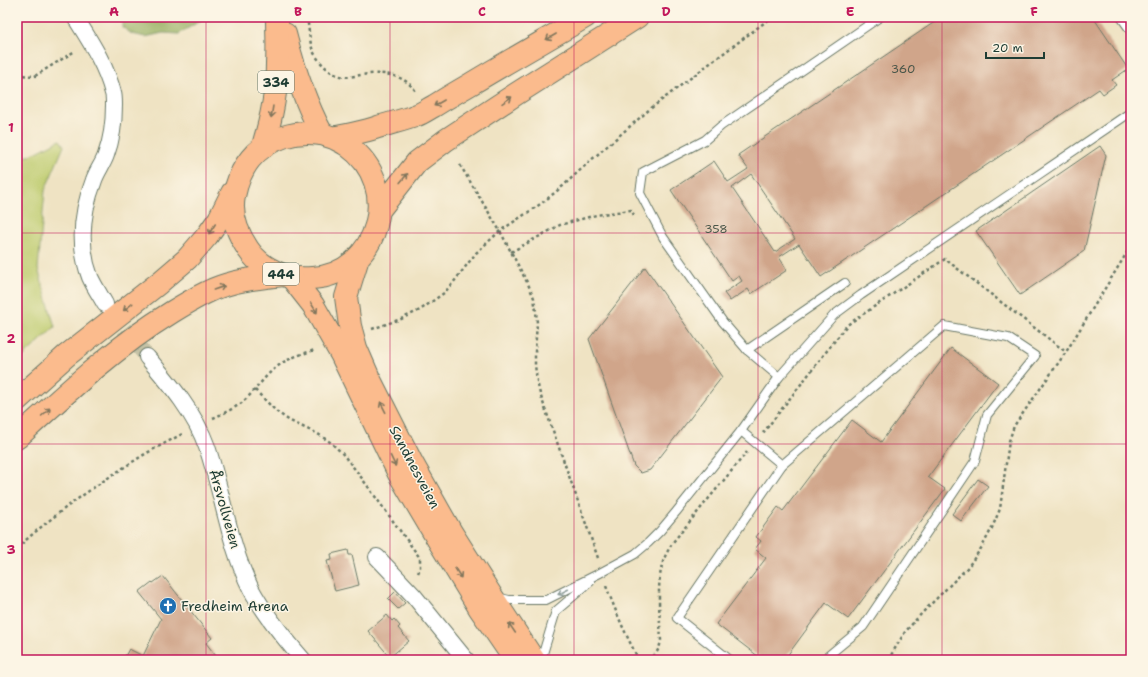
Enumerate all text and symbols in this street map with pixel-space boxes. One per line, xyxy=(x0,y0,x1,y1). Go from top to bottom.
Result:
text: A xyxy=(109,3,119,20)
text: B xyxy=(294,3,302,20)
text: C xyxy=(478,3,486,20)
text: D xyxy=(661,3,671,20)
text: E xyxy=(846,3,855,20)
text: F xyxy=(1030,3,1038,20)
one-way arrow xyxy=(545,33,557,41)
scale bar xyxy=(986,34,1044,60)
text: 20 m xyxy=(992,40,1023,56)
house number: 360 xyxy=(891,61,915,77)
road number: 334 xyxy=(258,71,294,93)
one-way arrow xyxy=(501,96,512,104)
one-way arrow xyxy=(433,99,445,107)
one-way arrow xyxy=(268,105,276,118)
text: 1 xyxy=(8,119,14,136)
one-way arrow xyxy=(399,172,408,183)
house number: 358 xyxy=(704,221,728,237)
one-way arrow xyxy=(208,224,216,235)
road number: 444 xyxy=(263,263,299,285)
one-way arrow xyxy=(212,284,225,291)
one-way arrow xyxy=(123,303,134,311)
one-way arrow xyxy=(310,303,318,314)
text: 2 xyxy=(6,330,16,347)
one-way arrow xyxy=(379,401,387,413)
one-way arrow xyxy=(41,407,51,417)
street label: Sandnesveien xyxy=(386,422,445,512)
one-way arrow xyxy=(390,455,397,467)
street label: Årsvollveien xyxy=(205,467,245,551)
text: 3 xyxy=(6,541,16,558)
one-way arrow xyxy=(454,568,463,579)
one-way arrow xyxy=(557,589,569,596)
church icon: Fredheim Arena xyxy=(158,596,178,616)
place label: Fredheim Arena xyxy=(181,597,289,615)
one-way arrow xyxy=(508,622,517,633)

